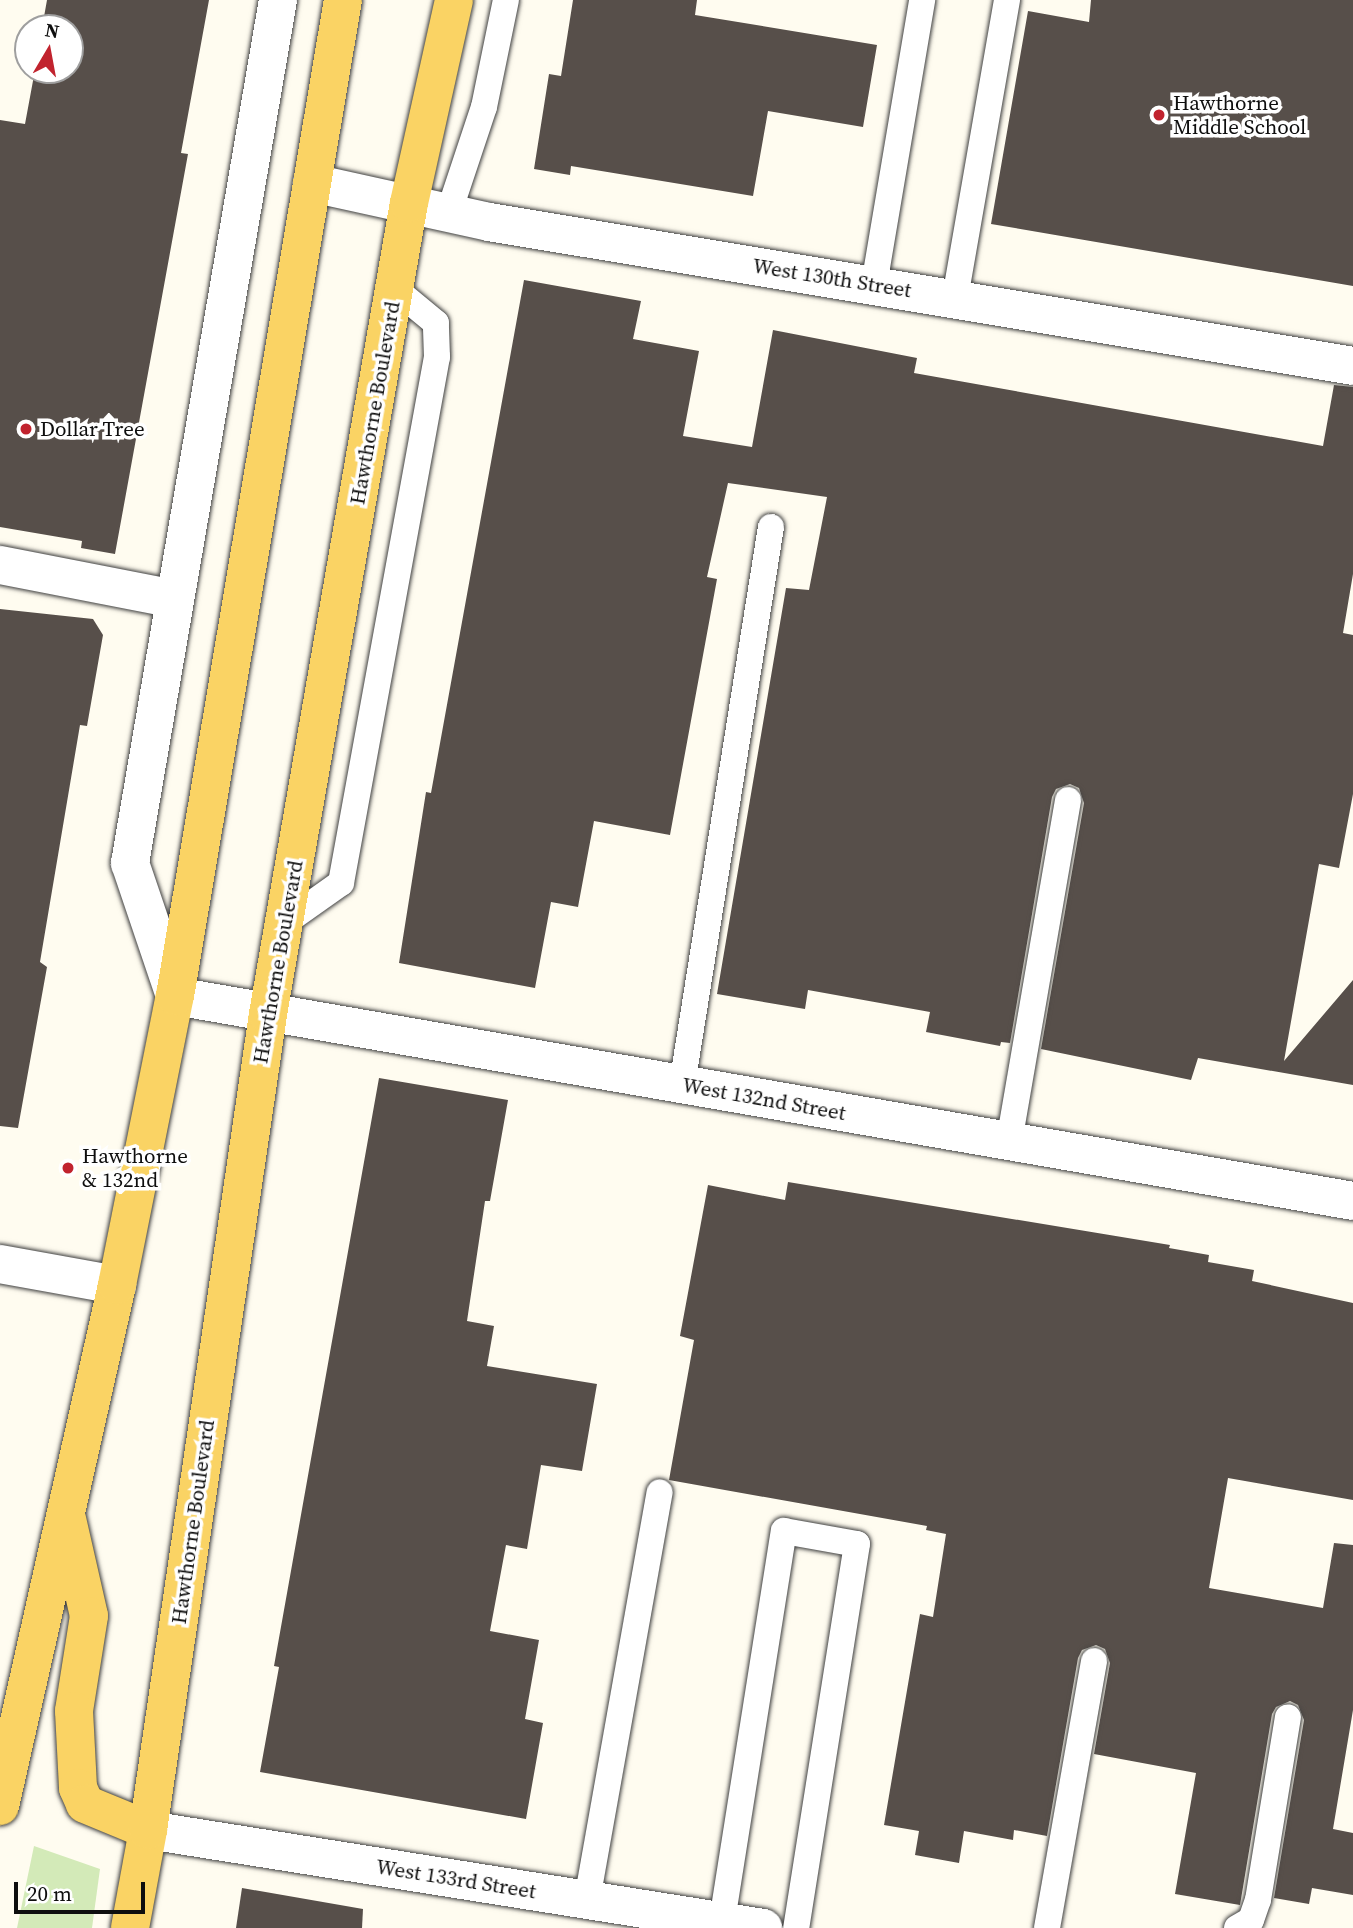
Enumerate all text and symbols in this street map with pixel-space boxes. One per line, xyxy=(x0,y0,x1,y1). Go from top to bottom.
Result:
north arrow xyxy=(14,14,84,84)
text: N xyxy=(43,16,61,44)
place label: Hawthorne Middle School xyxy=(1173,90,1306,140)
marker: Hawthorne Middle School xyxy=(1151,107,1167,123)
street label: West 130th Street xyxy=(751,253,913,303)
street label: Hawthorne Boulevard xyxy=(345,299,405,507)
place label: Dollar Tree xyxy=(40,416,145,442)
marker: Dollar Tree xyxy=(18,421,34,437)
street label: Hawthorne Boulevard xyxy=(248,858,308,1066)
street label: West 132nd Street xyxy=(680,1072,848,1126)
place label: Hawthorne & 132nd xyxy=(82,1143,188,1193)
marker: Hawthorne & 132nd xyxy=(60,1160,76,1176)
street label: Hawthorne Boulevard xyxy=(166,1418,220,1626)
street label: West 133rd Street xyxy=(374,1854,538,1904)
scale bar xyxy=(18,1868,149,1912)
text: 20 m xyxy=(27,1879,72,1908)

